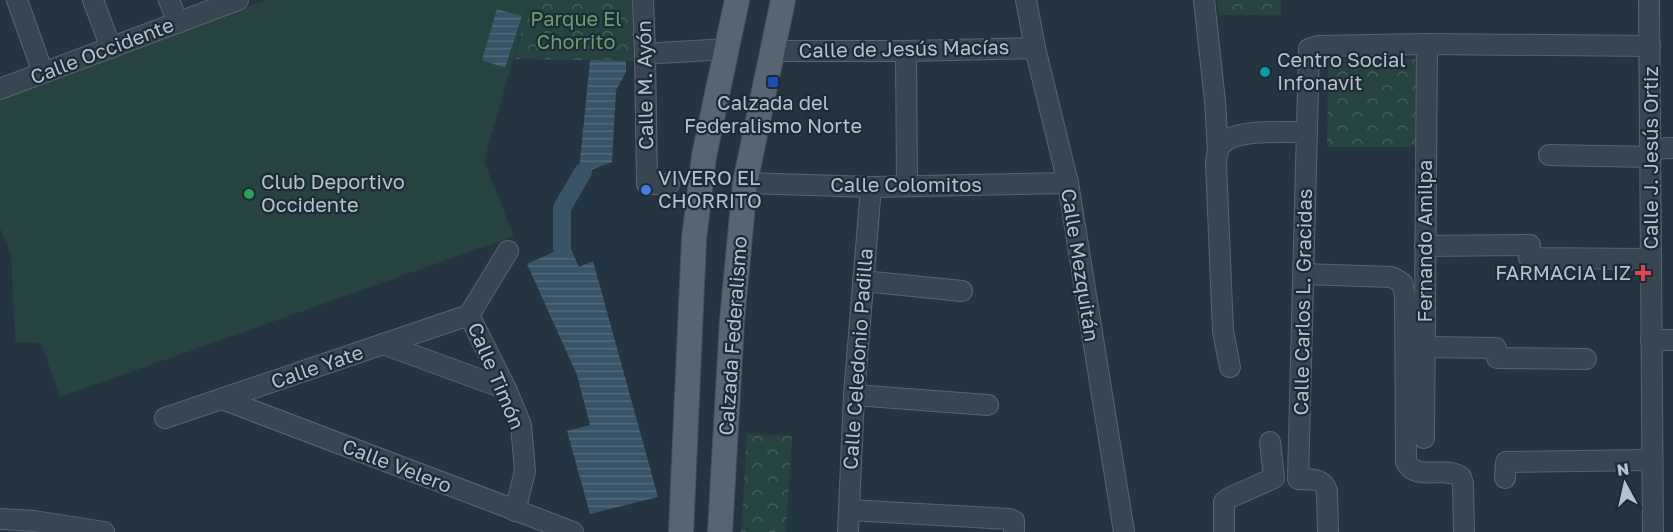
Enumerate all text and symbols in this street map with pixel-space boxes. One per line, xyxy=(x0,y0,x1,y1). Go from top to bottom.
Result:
park label: Parque El Chorrito xyxy=(530,6,622,53)
street label: Calle Occidente xyxy=(27,12,177,88)
street label: Calle M. Ayón xyxy=(631,20,657,150)
street label: Calle de Jesús Macías xyxy=(798,34,1010,62)
place label: Centro Social Infonavit xyxy=(1277,47,1406,94)
marker: Centro Social Infonavit xyxy=(1258,65,1272,79)
street label: Calle J. Jesús Ortiz xyxy=(1638,66,1662,250)
marker: Calzada del Federalismo Norte xyxy=(766,75,780,89)
place label: Calzada del Federalismo Norte xyxy=(684,90,862,137)
street label: Fernando Amilpa xyxy=(1412,160,1436,322)
place label: VIVERO EL CHORRITO xyxy=(658,165,762,212)
place label: Club Deportivo Occidente xyxy=(261,169,405,216)
street label: Calle Colomitos xyxy=(830,172,982,196)
marker: VIVERO EL CHORRITO xyxy=(639,183,653,197)
marker: Club Deportivo Occidente xyxy=(242,187,256,201)
street label: Calle Mezquitán xyxy=(1057,187,1105,343)
street label: Calle Carlos L. Gracidas xyxy=(1288,188,1316,416)
street label: Calzada Federalismo xyxy=(713,235,751,436)
street label: Calle Celedonio Padilla xyxy=(837,247,877,471)
place label: FARMACIA LIZ xyxy=(1495,260,1631,284)
marker: FARMACIA LIZ xyxy=(1636,266,1650,280)
street label: Calle Timón xyxy=(464,319,530,433)
street label: Calle Yate xyxy=(267,339,366,393)
street label: Calle Velero xyxy=(339,433,455,497)
north arrow xyxy=(1595,454,1655,514)
text: N xyxy=(1615,458,1630,480)

